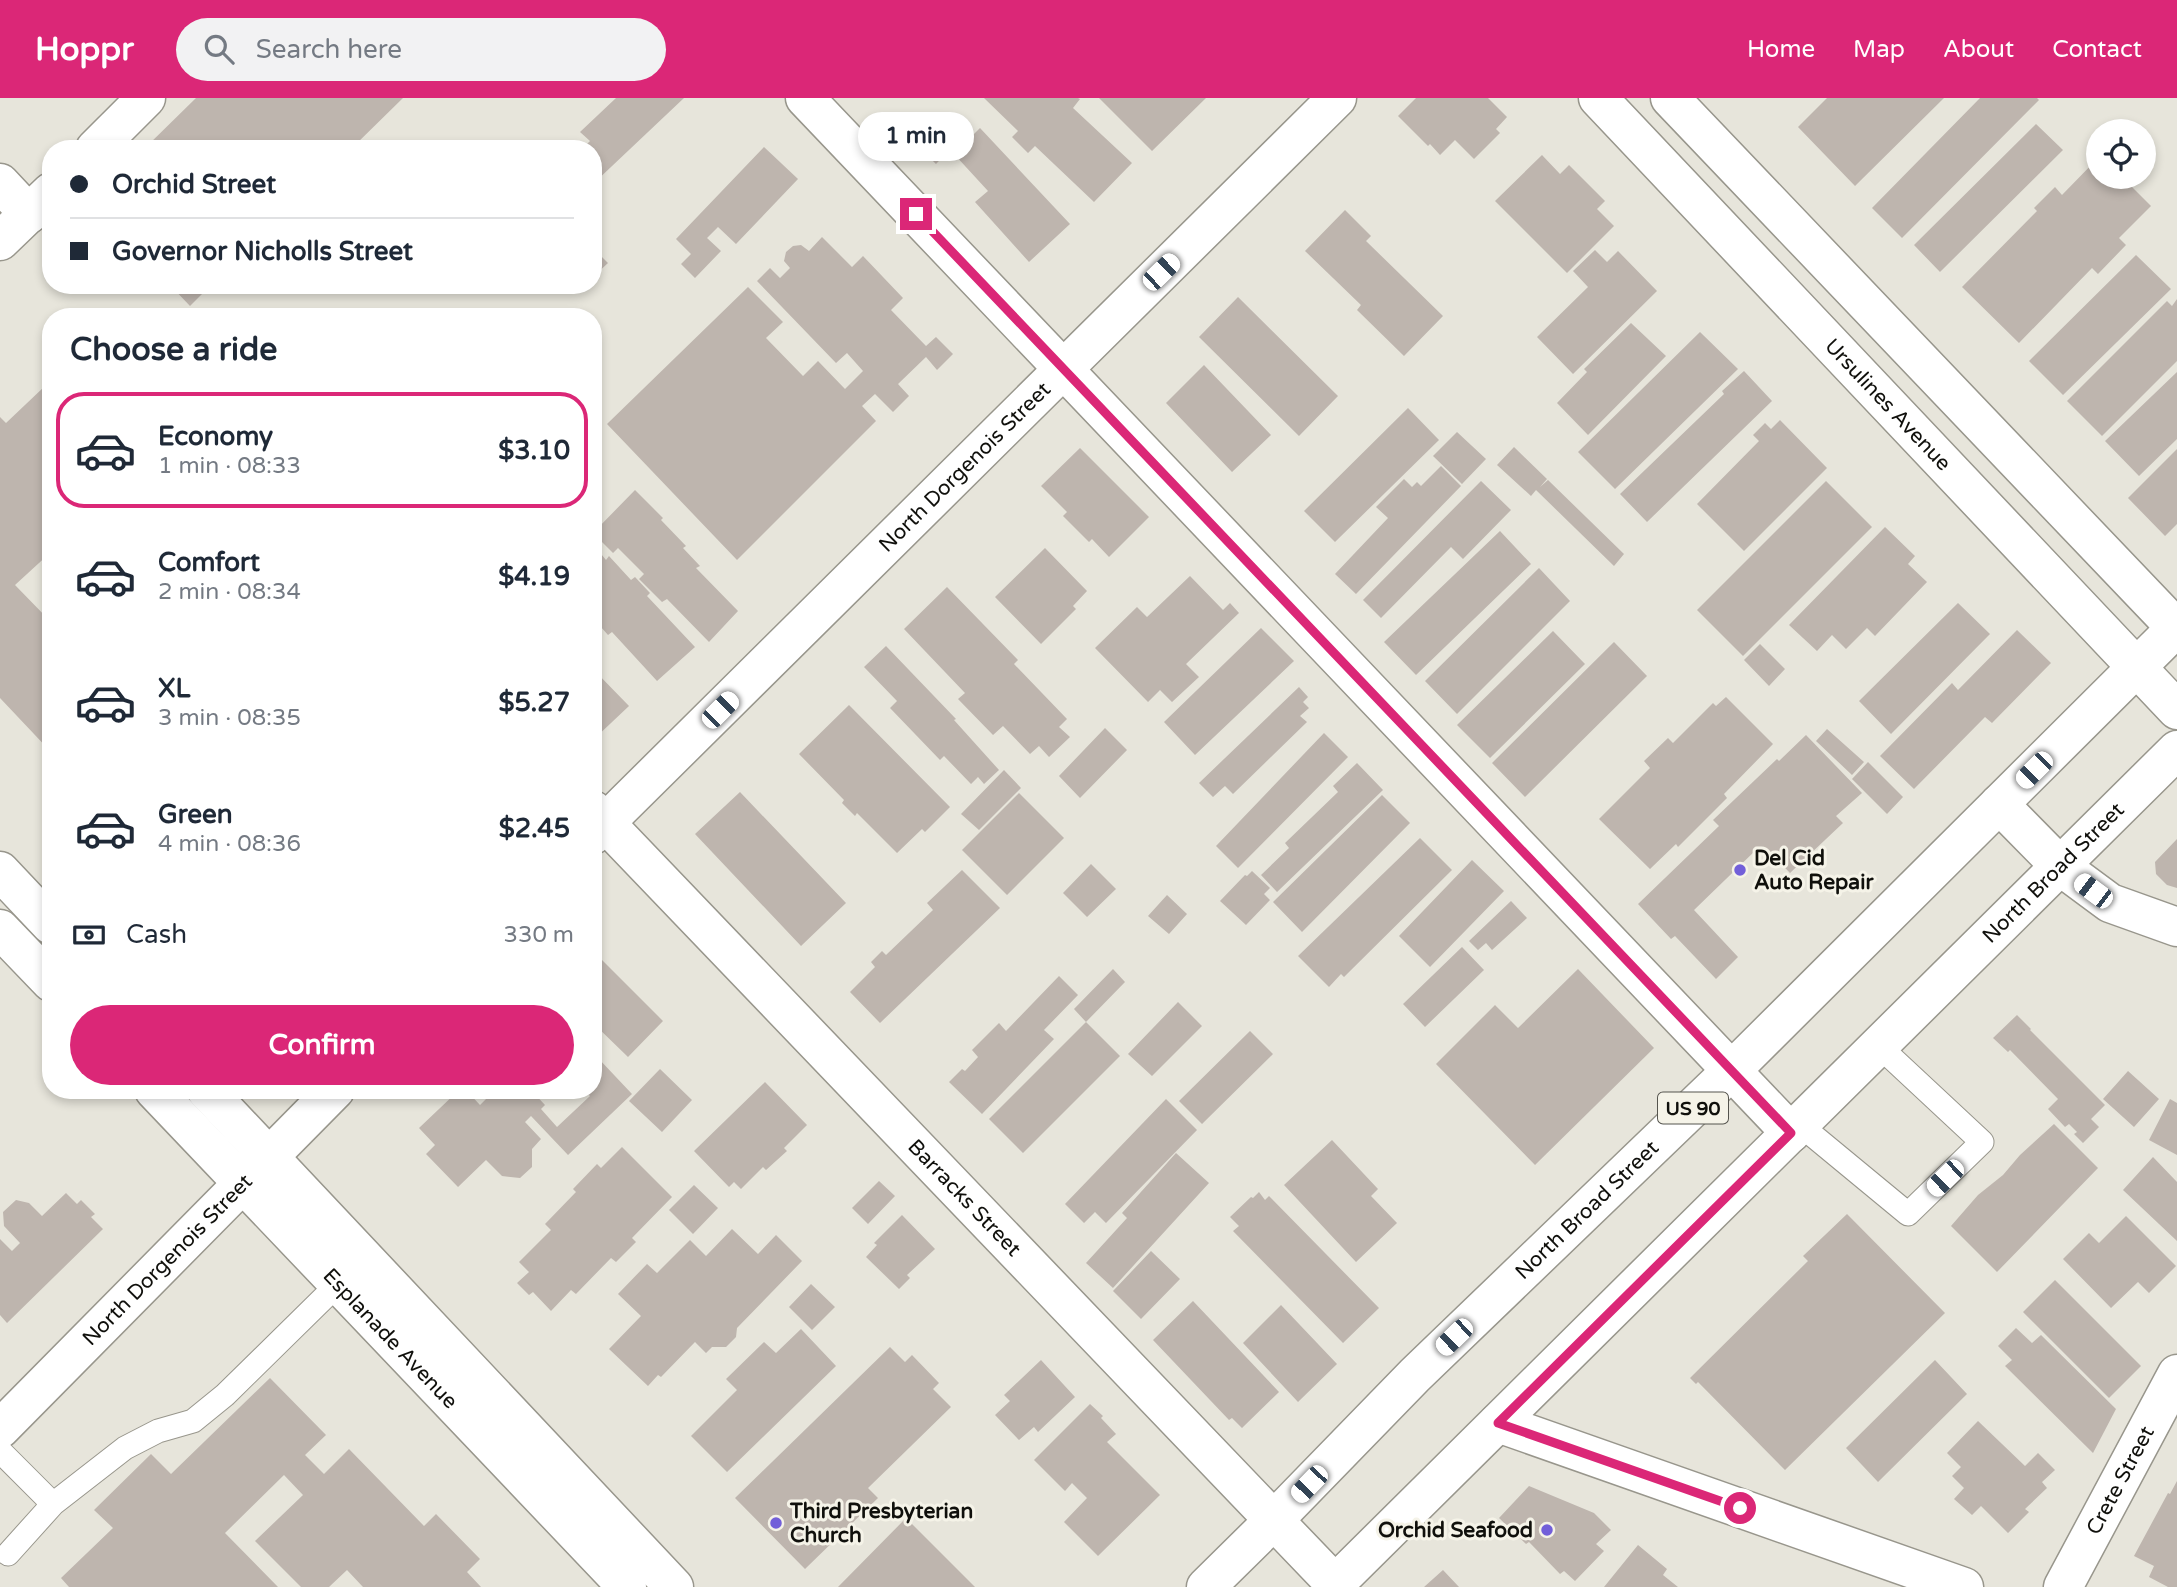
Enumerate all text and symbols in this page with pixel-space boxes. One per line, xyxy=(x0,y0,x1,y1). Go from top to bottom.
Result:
search box xyxy=(176,18,666,81)
text: Hoppr xyxy=(35,30,134,69)
icon: search xyxy=(200,30,238,68)
text: Search here xyxy=(256,34,402,65)
text: Home xyxy=(1747,35,1815,64)
text: Map xyxy=(1853,35,1905,64)
text: About xyxy=(1943,35,2014,64)
text: Contact xyxy=(2052,35,2142,64)
callout: 1 min xyxy=(858,113,974,162)
map controls xyxy=(2086,119,2156,189)
button: locate xyxy=(2086,119,2156,189)
text: 1 min xyxy=(885,122,947,150)
text: Orchid Street xyxy=(112,169,276,200)
route end xyxy=(900,198,932,230)
text: Governor Nicholls Street xyxy=(112,236,413,267)
car xyxy=(1139,250,1184,294)
text: Choose a ride xyxy=(70,331,277,369)
street label: Ursulines Avenue xyxy=(1819,334,1956,476)
street label: North Dorgenois Street xyxy=(874,377,1056,558)
icon: car xyxy=(74,419,137,482)
text: Economy xyxy=(158,421,273,452)
text: $3.10 xyxy=(498,435,570,466)
text: 1 min · 08:33 xyxy=(158,452,301,480)
icon: car xyxy=(74,545,137,608)
text: Comfort xyxy=(158,547,260,578)
text: $4.19 xyxy=(498,561,570,592)
text: 2 min · 08:34 xyxy=(158,578,301,606)
icon: car xyxy=(74,671,137,734)
text: XL xyxy=(158,673,190,704)
text: $5.27 xyxy=(498,687,570,718)
car xyxy=(698,688,743,732)
text: 3 min · 08:35 xyxy=(158,704,301,732)
car xyxy=(2012,748,2057,792)
icon: car xyxy=(74,797,137,860)
street label: North Broad Street xyxy=(1977,798,2129,949)
text: Green xyxy=(158,799,233,830)
text: $2.45 xyxy=(499,813,570,844)
text: 4 min · 08:36 xyxy=(158,830,301,858)
place label: Del Cid Auto Repair xyxy=(1754,846,1874,895)
marker: Del Cid Auto Repair xyxy=(1732,862,1748,878)
car xyxy=(2070,870,2117,912)
icon: cash xyxy=(70,916,108,954)
text: Cash xyxy=(126,919,187,950)
text: 330 m xyxy=(504,921,574,949)
button: Confirm xyxy=(70,1005,574,1085)
road number: US 90 xyxy=(1658,1092,1728,1124)
street label: Barracks Street xyxy=(902,1134,1026,1262)
street label: North Broad Street xyxy=(1510,1136,1664,1285)
car xyxy=(1923,1156,1968,1200)
street label: North Dorgenois Street xyxy=(78,1169,258,1351)
street label: Esplanade Avenue xyxy=(318,1264,463,1414)
car xyxy=(1432,1315,1477,1359)
street label: Crete Street xyxy=(2081,1422,2160,1539)
car xyxy=(1287,1462,1332,1506)
route start xyxy=(1724,1492,1756,1524)
place label: Third Presbyterian Church xyxy=(789,1499,973,1548)
marker: Third Presbyterian Church xyxy=(768,1515,784,1531)
place label: Orchid Seafood xyxy=(1378,1518,1533,1543)
marker: Orchid Seafood xyxy=(1539,1522,1555,1538)

